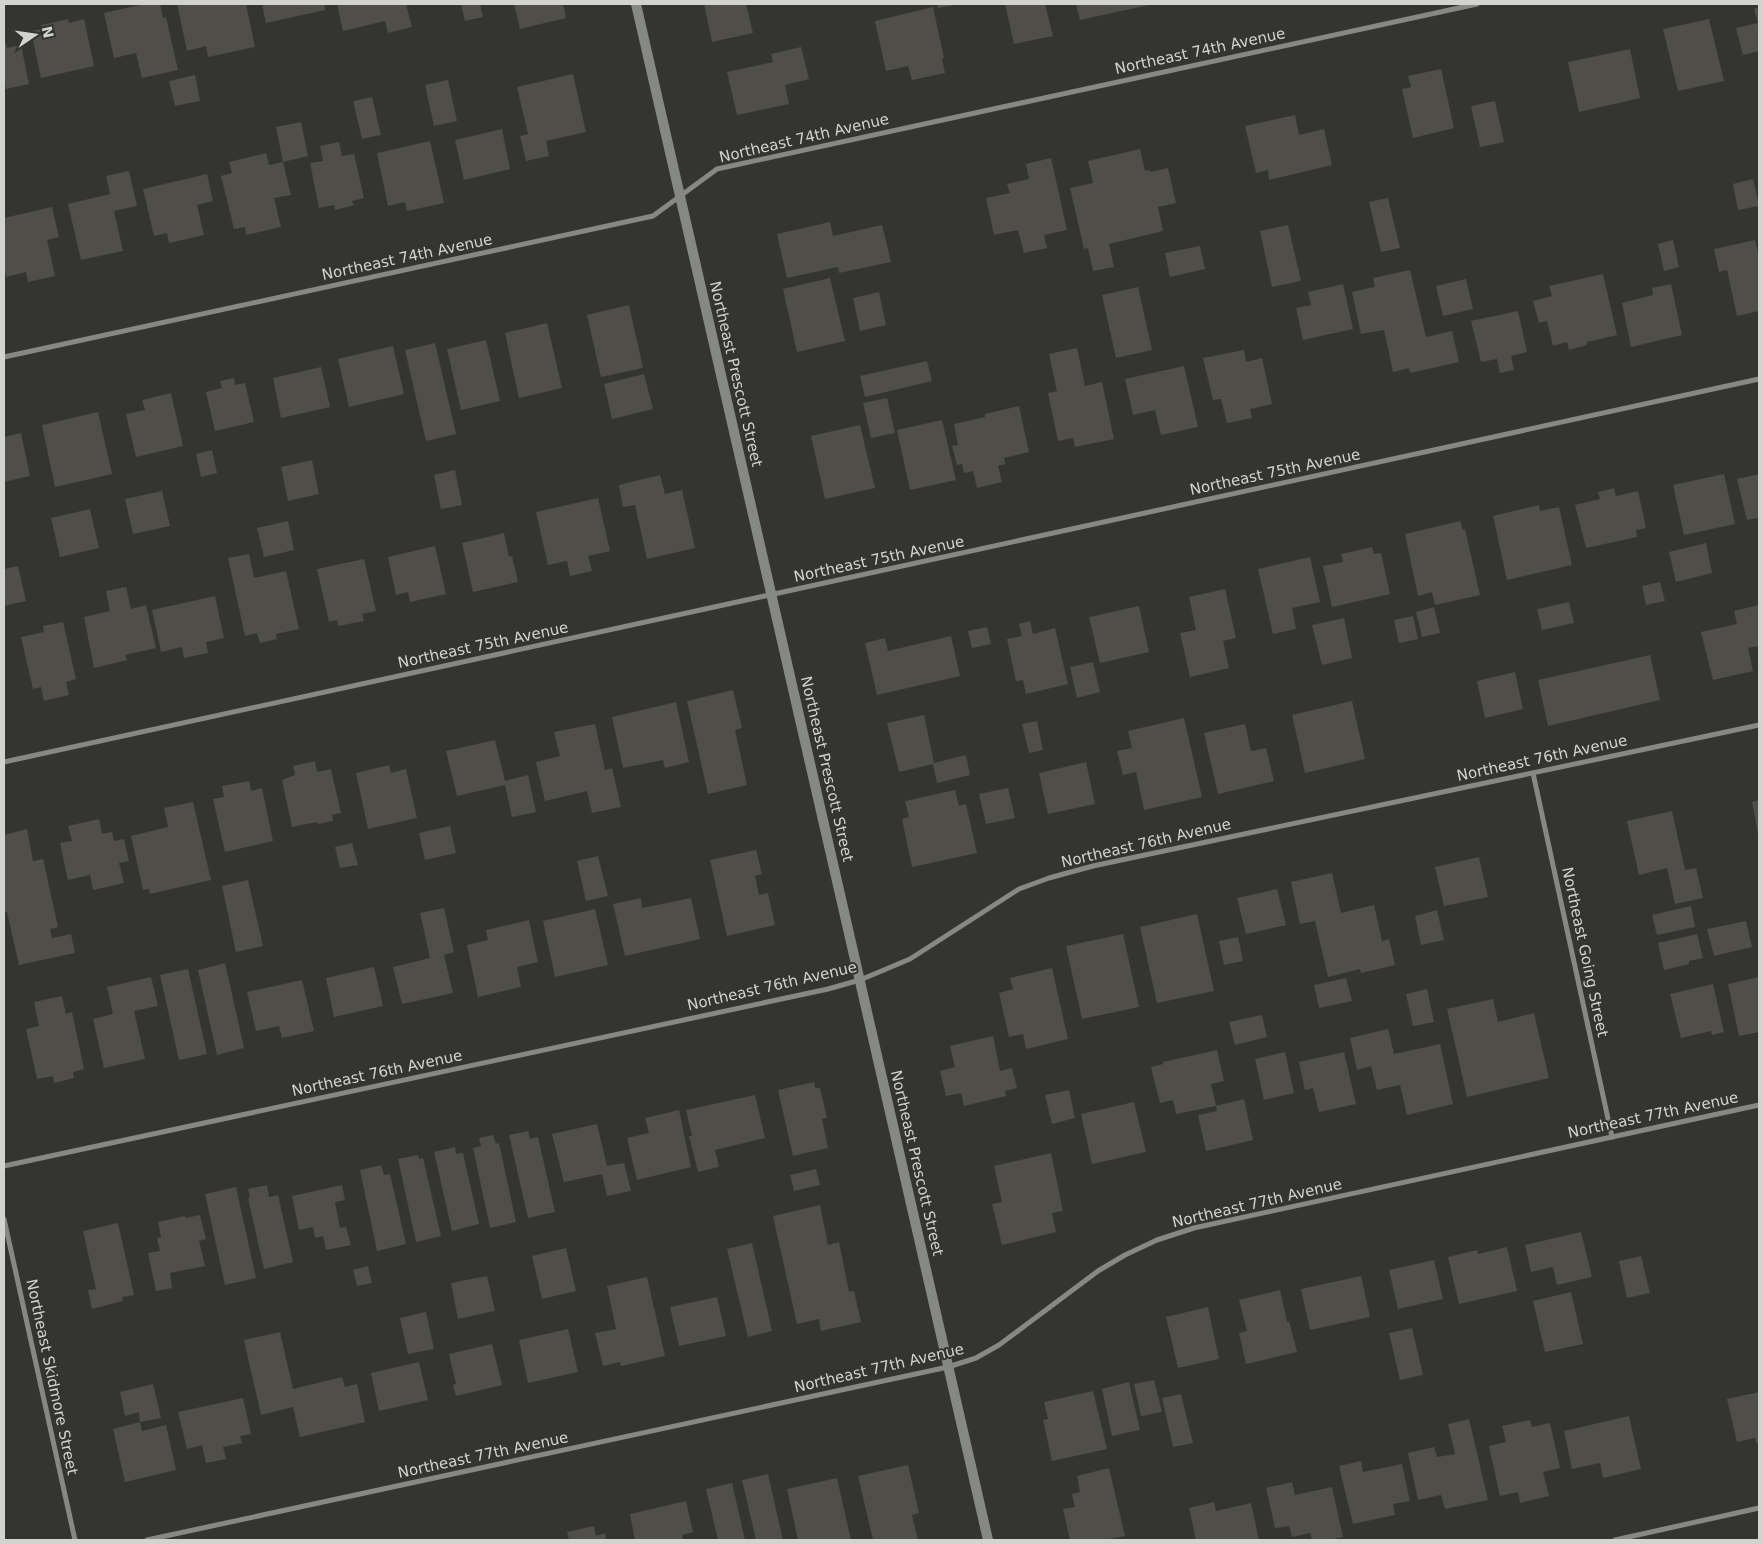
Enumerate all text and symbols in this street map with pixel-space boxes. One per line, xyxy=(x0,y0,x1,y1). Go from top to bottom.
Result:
north arrow xyxy=(10,10,60,60)
street label: Northeast 74th Avenue xyxy=(1113,24,1287,78)
text: N xyxy=(39,25,57,40)
street label: Northeast 74th Avenue xyxy=(717,110,891,166)
street label: Northeast 74th Avenue xyxy=(320,230,494,284)
street label: Northeast Prescott Street xyxy=(706,279,766,469)
street label: Northeast 75th Avenue xyxy=(1188,445,1362,499)
street label: Northeast 75th Avenue xyxy=(792,532,966,586)
street label: Northeast 75th Avenue xyxy=(396,618,570,672)
street label: Northeast Prescott Street xyxy=(797,674,857,864)
street label: Northeast 76th Avenue xyxy=(1455,731,1629,785)
street label: Northeast 76th Avenue xyxy=(1059,815,1233,871)
street label: Northeast Going Street xyxy=(1558,865,1612,1039)
street label: Northeast 76th Avenue xyxy=(685,958,859,1014)
street label: Northeast 76th Avenue xyxy=(290,1046,464,1100)
street label: Northeast Prescott Street xyxy=(887,1068,947,1258)
street label: Northeast 77th Avenue xyxy=(1566,1088,1740,1142)
street label: Northeast 77th Avenue xyxy=(1170,1175,1344,1231)
street label: Northeast Skidmore Street xyxy=(22,1277,82,1477)
street label: Northeast 77th Avenue xyxy=(792,1340,966,1396)
street label: Northeast 77th Avenue xyxy=(396,1428,570,1482)

